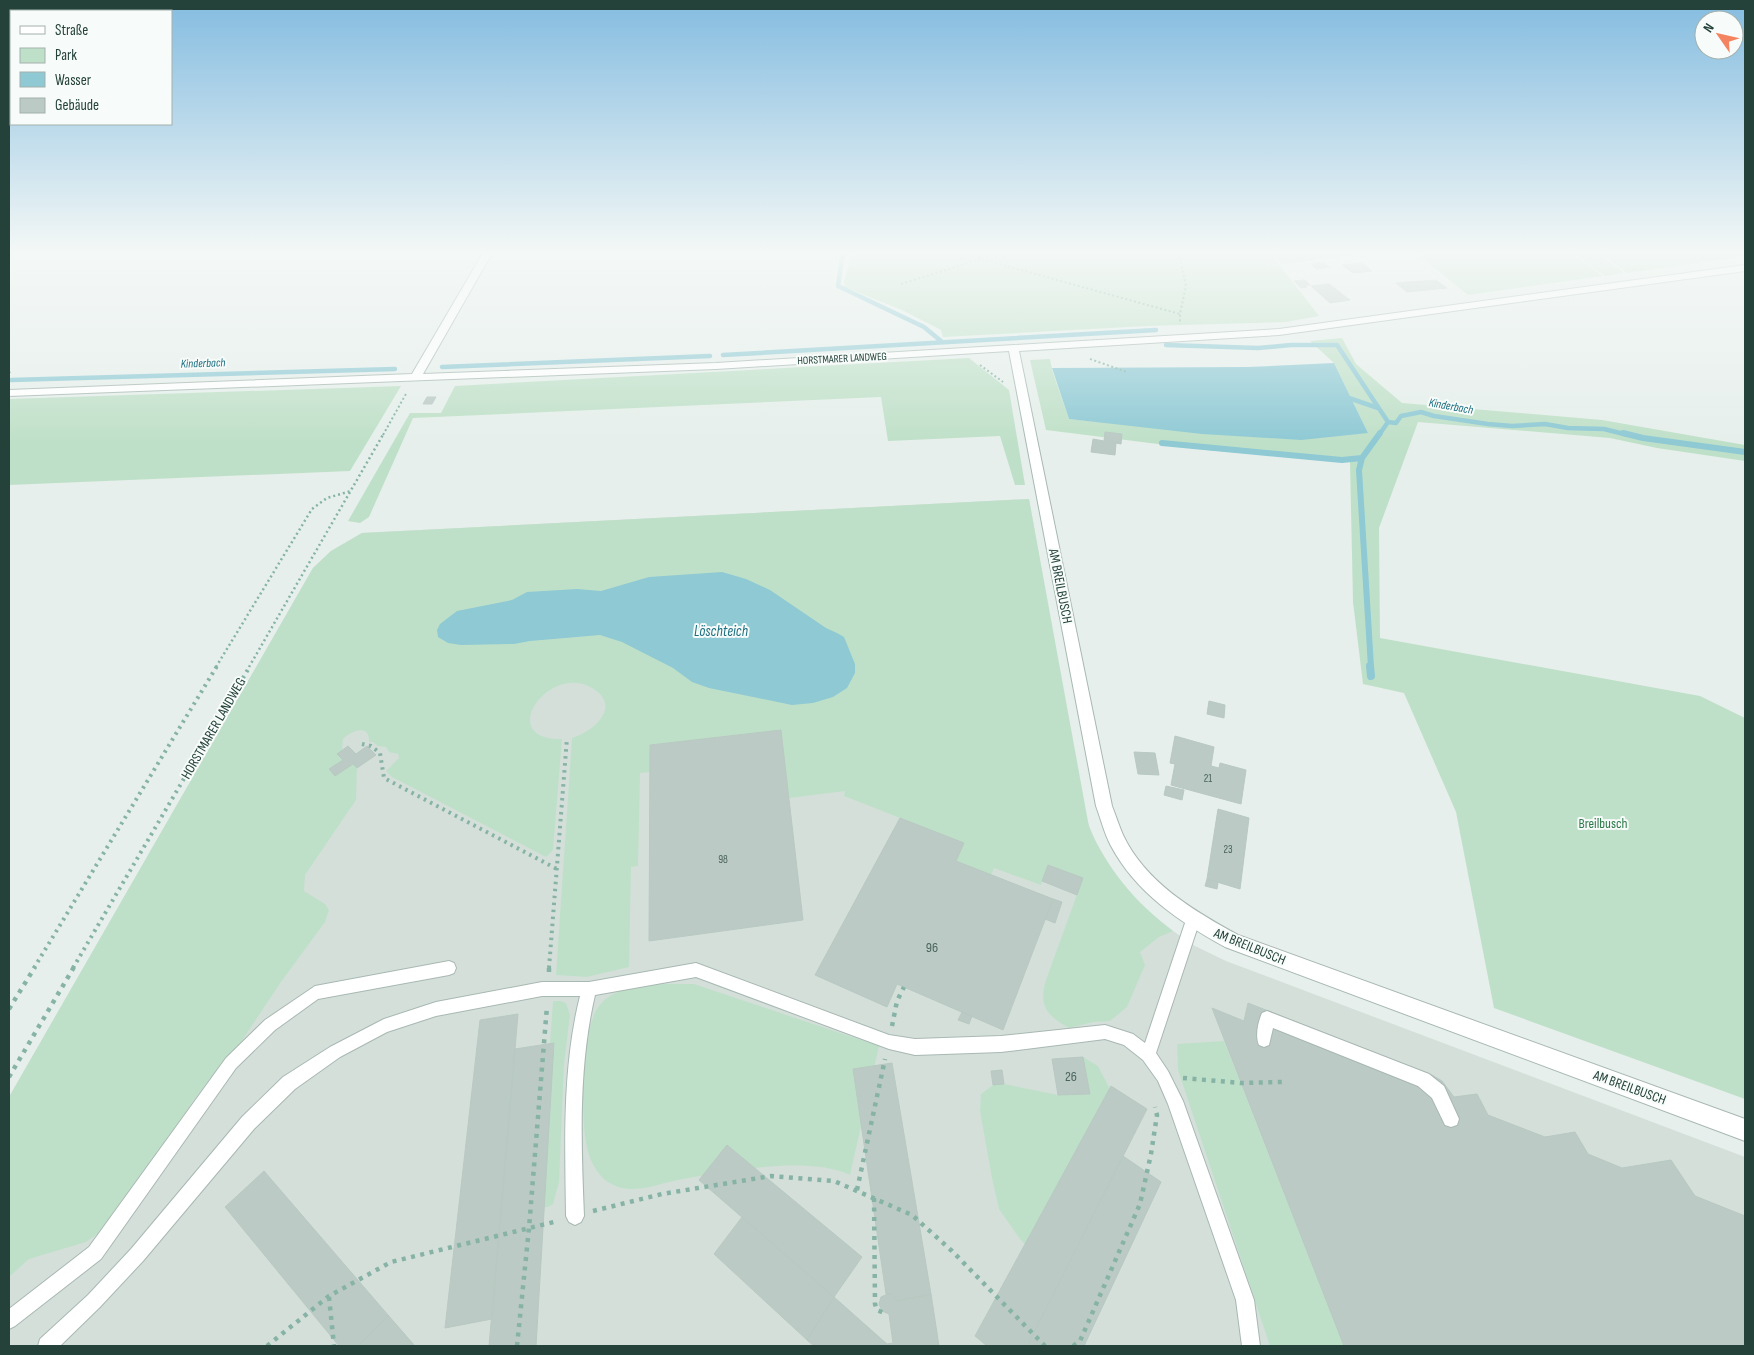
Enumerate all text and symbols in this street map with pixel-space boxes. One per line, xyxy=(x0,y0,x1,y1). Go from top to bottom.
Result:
legend xyxy=(10,10,172,125)
north arrow xyxy=(1694,10,1744,60)
text: N xyxy=(1699,20,1718,36)
text: Straße xyxy=(55,21,88,40)
text: Park xyxy=(55,46,77,65)
text: Wasser xyxy=(55,71,92,90)
text: Gebäude xyxy=(55,96,99,115)
street label: HORSTMARER LANDWEG xyxy=(797,350,887,367)
water label: Kinderbach xyxy=(180,355,226,372)
water label: Kinderbach xyxy=(1427,395,1474,418)
street label: AM BREILBUSCH xyxy=(1045,546,1076,625)
water label: Löschteich xyxy=(694,622,748,641)
street label: HORSTMARER LANDWEG xyxy=(178,675,249,782)
house number: 21 xyxy=(1204,772,1212,785)
park label: Breilbusch xyxy=(1578,815,1628,832)
house number: 23 xyxy=(1223,843,1233,856)
house number: 98 xyxy=(718,853,728,866)
street label: AM BREILBUSCH xyxy=(1210,924,1288,969)
house number: 96 xyxy=(926,939,938,956)
street label: AM BREILBUSCH xyxy=(1590,1066,1668,1108)
house number: 26 xyxy=(1065,1068,1077,1085)

